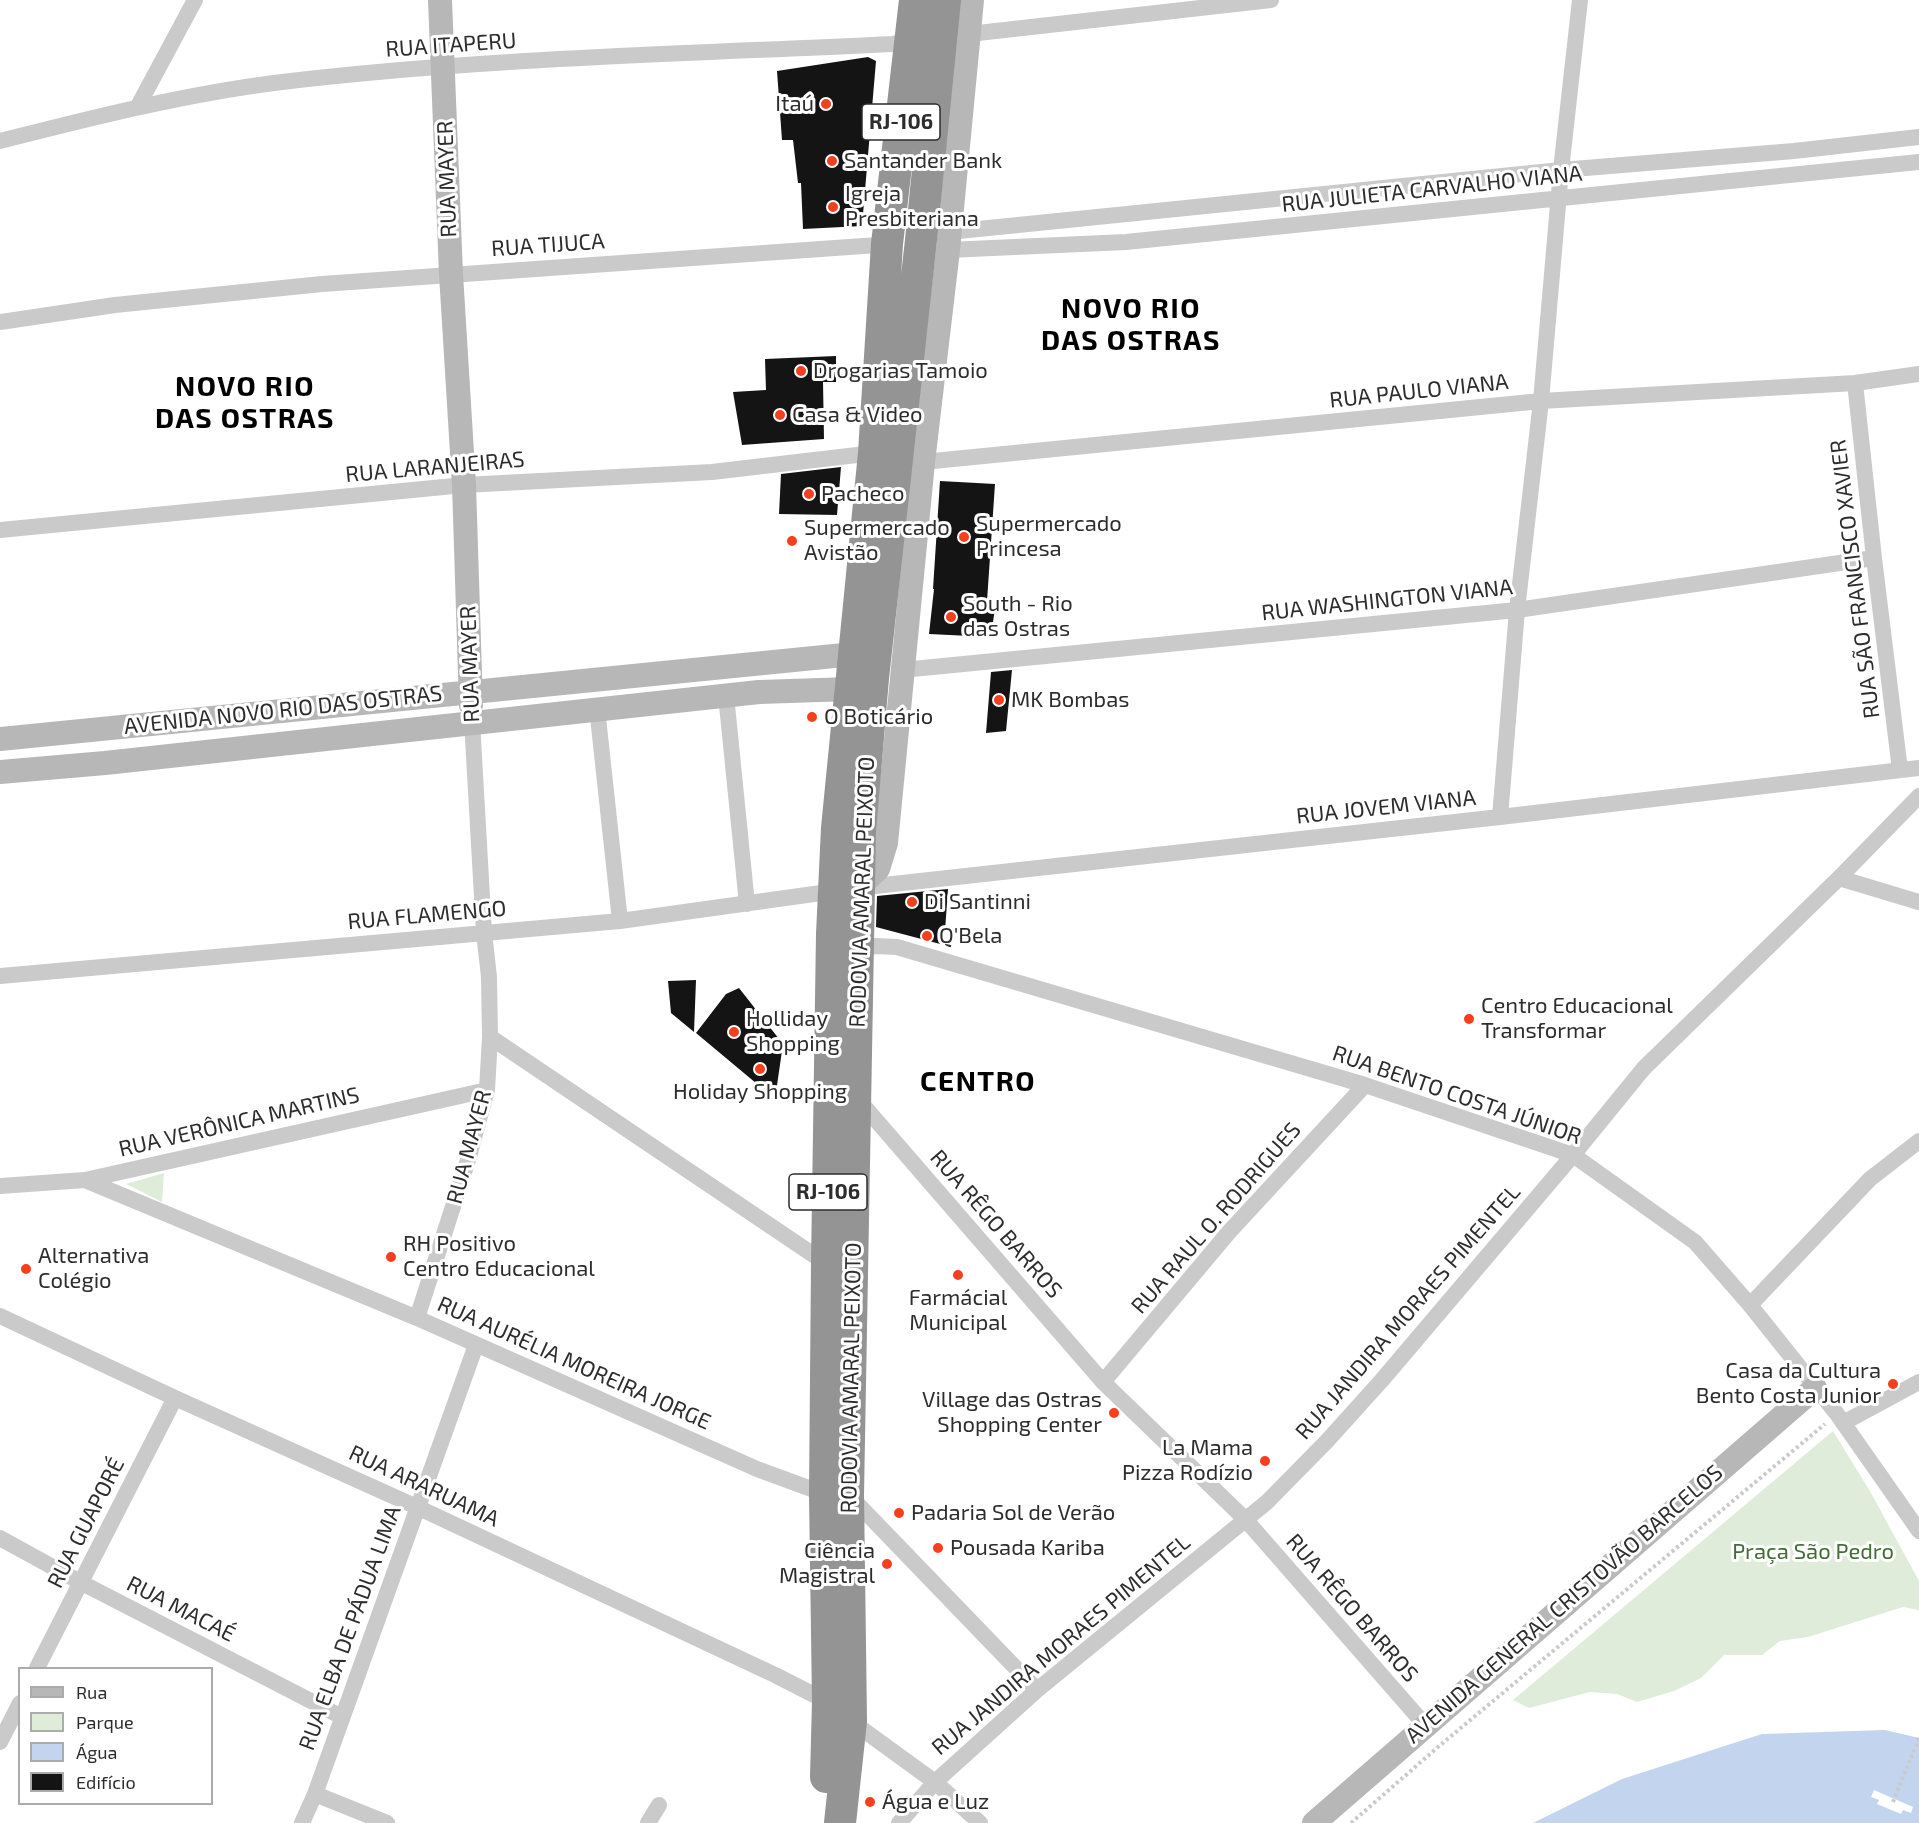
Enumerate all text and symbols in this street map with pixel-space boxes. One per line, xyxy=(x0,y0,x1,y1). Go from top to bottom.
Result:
street label: RUA ITAPERU xyxy=(385,27,517,63)
place label: Itaú xyxy=(775,91,814,117)
marker: Itaú xyxy=(819,97,833,111)
road number: RJ-106 xyxy=(862,104,940,140)
street label: RUA MAYER xyxy=(432,120,462,238)
place label: Santander Bank xyxy=(844,148,1002,174)
marker: Santander Bank xyxy=(825,154,839,168)
street label: RUA JULIETA CARVALHO VIANA xyxy=(1280,160,1584,218)
place label: Igreja Presbiteriana xyxy=(845,181,979,232)
marker: Igreja Presbiteriana xyxy=(826,200,840,214)
street label: RUA TIJUCA xyxy=(490,228,606,262)
district label: NOVO RIO DAS OSTRAS xyxy=(1041,292,1221,358)
place label: Drogarias Tamoio xyxy=(813,358,988,384)
marker: Drogarias Tamoio xyxy=(794,364,808,378)
street label: RUA PAULO VIANA xyxy=(1328,368,1510,414)
district label: NOVO RIO DAS OSTRAS xyxy=(155,370,335,436)
place label: Casa & Video xyxy=(792,402,922,428)
marker: Casa & Video xyxy=(773,408,787,422)
street label: RUA SÃO FRANCISCO XAVIER xyxy=(1825,438,1885,720)
street label: RUA LARANJEIRAS xyxy=(344,446,526,488)
place label: Pacheco xyxy=(821,481,904,507)
marker: Pacheco xyxy=(802,487,816,501)
place label: Supermercado Princesa xyxy=(976,511,1122,562)
place label: Supermercado Avistão xyxy=(804,515,950,566)
marker: Supermercado Princesa xyxy=(957,530,971,544)
marker: Supermercado Avistão xyxy=(785,534,799,548)
street label: RUA WASHINGTON VIANA xyxy=(1260,574,1514,626)
place label: South - Rio das Ostras xyxy=(963,591,1073,642)
street label: RUA MAYER xyxy=(455,605,485,723)
marker: South - Rio das Ostras xyxy=(944,610,958,624)
street label: AVENIDA NOVO RIO DAS OSTRAS xyxy=(123,680,443,740)
place label: MK Bombas xyxy=(1011,687,1129,713)
marker: MK Bombas xyxy=(992,693,1006,707)
place label: O Boticário xyxy=(824,704,933,730)
marker: O Boticário xyxy=(805,710,819,724)
street label: RODOVIA AMARAL PEIXOTO xyxy=(844,756,880,1028)
street label: RUA JOVEM VIANA xyxy=(1295,784,1477,830)
place label: Di Santinni xyxy=(924,889,1031,915)
street label: RUA FLAMENGO xyxy=(347,895,507,935)
marker: Di Santinni xyxy=(905,895,919,909)
place label: Q'Bela xyxy=(939,923,1002,949)
marker: Q'Bela xyxy=(920,929,934,943)
place label: Centro Educacional Transformar xyxy=(1481,993,1673,1044)
place label: Holliday Shopping xyxy=(746,1006,840,1058)
marker: Centro Educacional Transformar xyxy=(1462,1012,1476,1026)
marker: Holliday Shopping xyxy=(727,1025,741,1039)
street label: RUA BENTO COSTA JÚNIOR xyxy=(1329,1040,1585,1150)
marker: Holiday Shopping xyxy=(753,1062,767,1076)
district label: CENTRO xyxy=(920,1065,1036,1099)
place label: Holiday Shopping xyxy=(673,1079,847,1105)
street label: RUA VERÔNICA MARTINS xyxy=(116,1081,362,1163)
street label: RUA MAYER xyxy=(441,1087,497,1207)
street label: RUA RAUL O. RODRIGUES xyxy=(1126,1117,1306,1319)
street label: RUA RÊGO BARROS xyxy=(925,1145,1067,1303)
road number: RJ-106 xyxy=(789,1174,867,1210)
street label: RUA JANDIRA MORAES PIMENTEL xyxy=(1290,1179,1526,1445)
place label: RH Positivo Centro Educacional xyxy=(403,1231,595,1282)
street label: RODOVIA AMARAL PEIXOTO xyxy=(835,1242,867,1514)
place label: Alternativa Colégio xyxy=(38,1243,149,1294)
marker: RH Positivo Centro Educacional xyxy=(384,1250,398,1264)
marker: Alternativa Colégio xyxy=(19,1262,33,1276)
marker: Farmácial Municipal xyxy=(951,1268,965,1282)
place label: Farmácial Municipal xyxy=(909,1285,1007,1336)
street label: RUA AURÉLIA MOREIRA JORGE xyxy=(433,1291,715,1435)
place label: Casa da Cultura Bento Costa Junior xyxy=(1696,1358,1881,1410)
marker: Casa da Cultura Bento Costa Junior xyxy=(1886,1377,1900,1391)
place label: Village das Ostras Shopping Center xyxy=(922,1387,1102,1438)
marker: Village das Ostras Shopping Center xyxy=(1107,1406,1121,1420)
place label: La Mama Pizza Rodízio xyxy=(1122,1435,1253,1486)
street label: RUA ARARUAMA xyxy=(345,1440,503,1532)
street label: RUA GUAPORÉ xyxy=(42,1454,130,1592)
marker: La Mama Pizza Rodízio xyxy=(1258,1454,1272,1468)
street label: AVENIDA GENERAL CRISTOVÃO BARCELOS xyxy=(1400,1459,1728,1749)
place label: Padaria Sol de Verão xyxy=(911,1500,1115,1526)
street label: RUA ELBA DE PÁDUA LIMA xyxy=(293,1502,407,1754)
marker: Padaria Sol de Verão xyxy=(892,1506,906,1520)
street label: RUA JANDIRA MORAES PIMENTEL xyxy=(926,1529,1196,1761)
street label: RUA RÊGO BARROS xyxy=(1281,1529,1423,1687)
place label: Pousada Kariba xyxy=(950,1535,1105,1561)
place label: Ciência Magistral xyxy=(779,1538,875,1590)
park label: Praça São Pedro xyxy=(1732,1539,1894,1565)
marker: Pousada Kariba xyxy=(931,1541,945,1555)
marker: Ciência Magistral xyxy=(880,1557,894,1571)
street label: RUA MACAÉ xyxy=(122,1570,240,1648)
legend xyxy=(18,1667,213,1805)
text: Rua xyxy=(76,1681,107,1703)
text: Parque xyxy=(76,1711,134,1733)
text: Água xyxy=(76,1741,117,1763)
text: Edifício xyxy=(76,1771,136,1793)
place label: Água e Luz xyxy=(882,1789,989,1815)
marker: Água e Luz xyxy=(863,1795,877,1809)

